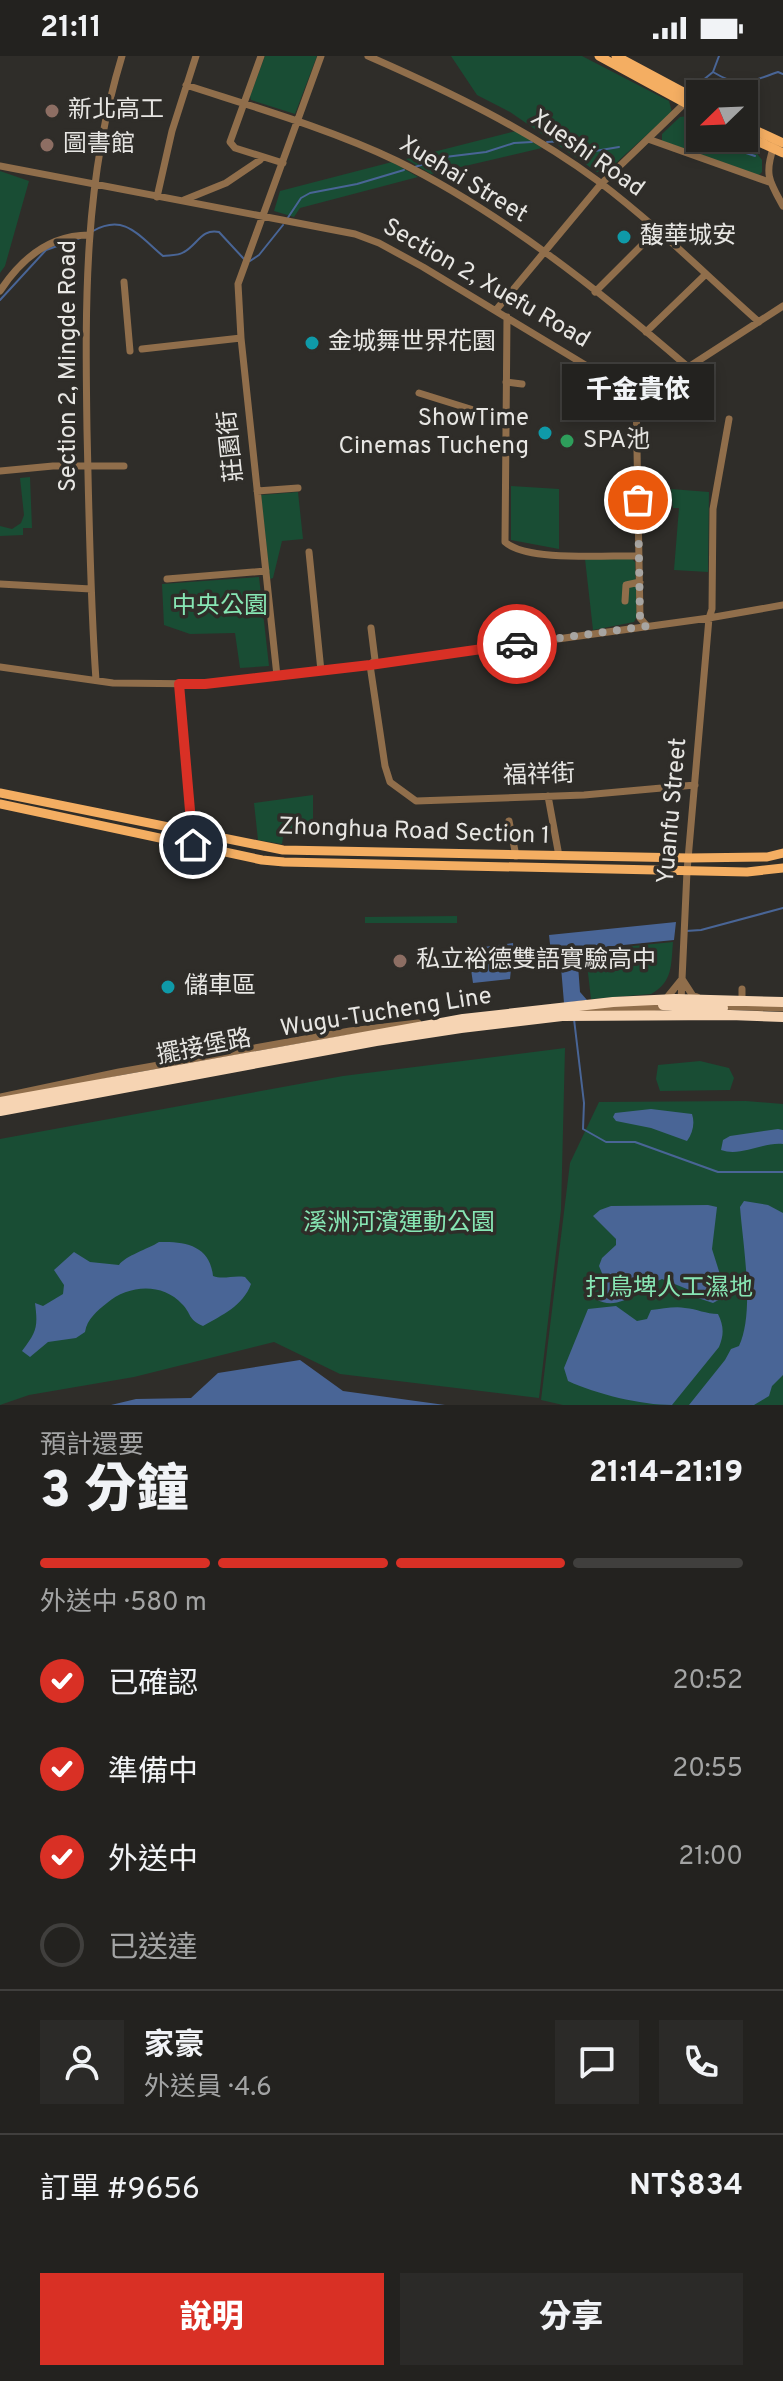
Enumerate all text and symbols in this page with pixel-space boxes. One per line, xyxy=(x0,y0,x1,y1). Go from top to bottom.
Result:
text: 21:11 xyxy=(40,10,102,47)
north arrow xyxy=(686,80,758,152)
map controls xyxy=(686,80,758,152)
place label: 新北高工 xyxy=(68,96,164,126)
marker: 新北高工 xyxy=(43,102,61,120)
street label: Xueshi Road xyxy=(524,104,650,204)
place label: 圖書館 xyxy=(63,130,135,160)
street label: Xuehai Street xyxy=(393,130,533,230)
marker: 圖書館 xyxy=(38,136,56,154)
street label: Section 2, Xuefu Road xyxy=(377,212,595,356)
place label: 馥華城安 xyxy=(640,222,736,252)
marker: 馥華城安 xyxy=(615,228,633,246)
street label: Section 2, Mingde Road xyxy=(54,240,84,492)
place label: 金城舞世界花園 xyxy=(328,328,496,358)
marker: 金城舞世界花園 xyxy=(303,334,321,352)
callout: 千金貴依 xyxy=(562,364,714,420)
text: 千金貴依 xyxy=(586,375,690,408)
place label: ShowTime Cinemas Tucheng xyxy=(339,404,529,462)
street label: 莊園街 xyxy=(213,409,251,483)
marker: ShowTime Cinemas Tucheng xyxy=(536,424,554,442)
place label: SPA池 xyxy=(583,426,650,456)
marker: SPA池 xyxy=(558,432,576,450)
pin xyxy=(604,466,672,534)
icon: bag xyxy=(616,478,660,522)
park label: 中央公園 xyxy=(172,592,268,622)
courier xyxy=(477,604,557,684)
icon: car xyxy=(495,622,539,666)
street label: Yuanfu Street xyxy=(652,737,694,885)
street label: 福祥街 xyxy=(502,760,576,792)
pin xyxy=(159,811,227,879)
street label: Zhonghua Road Section 1 xyxy=(278,812,550,852)
icon: home xyxy=(171,823,215,867)
place label: 私立裕德雙語實驗高中 xyxy=(416,946,656,976)
marker: 私立裕德雙語實驗高中 xyxy=(391,952,409,970)
place label: 儲車區 xyxy=(184,972,256,1002)
marker: 儲車區 xyxy=(159,978,177,996)
street label: Wugu-Tucheng Line xyxy=(278,981,494,1045)
street label: 擺接堡路 xyxy=(154,1024,254,1072)
park label: 溪洲河濱運動公園 xyxy=(303,1209,495,1239)
park label: 打鳥埤人工濕地 xyxy=(585,1274,753,1304)
text: 預計還要 xyxy=(40,1430,144,1463)
text: 21:14–21:19 xyxy=(589,1455,743,1492)
text: 3 分鐘 xyxy=(40,1460,188,1526)
text: 外送中 · 580 m xyxy=(40,1587,207,1620)
icon: check xyxy=(40,1659,84,1703)
text: 20:52 xyxy=(673,1665,743,1698)
text: 已確認 xyxy=(108,1667,198,1704)
icon: check xyxy=(40,1747,84,1791)
text: 20:55 xyxy=(672,1753,743,1786)
text: 準備中 xyxy=(108,1755,198,1792)
icon: check xyxy=(40,1835,84,1879)
text: 21:00 xyxy=(678,1841,743,1874)
text: 外送中 xyxy=(108,1843,198,1880)
text: 已送達 xyxy=(108,1931,198,1968)
button: person xyxy=(40,2020,124,2104)
button: chat xyxy=(555,2020,639,2104)
button: phone xyxy=(659,2020,743,2104)
text: 家豪 xyxy=(144,2028,204,2065)
text: 外送員 · 4.6 xyxy=(144,2072,272,2105)
text: NT$834 xyxy=(629,2168,743,2205)
text: 訂單 #9656 xyxy=(40,2172,200,2209)
button: 說明 xyxy=(40,2273,384,2365)
button: 分享 xyxy=(400,2273,743,2365)

